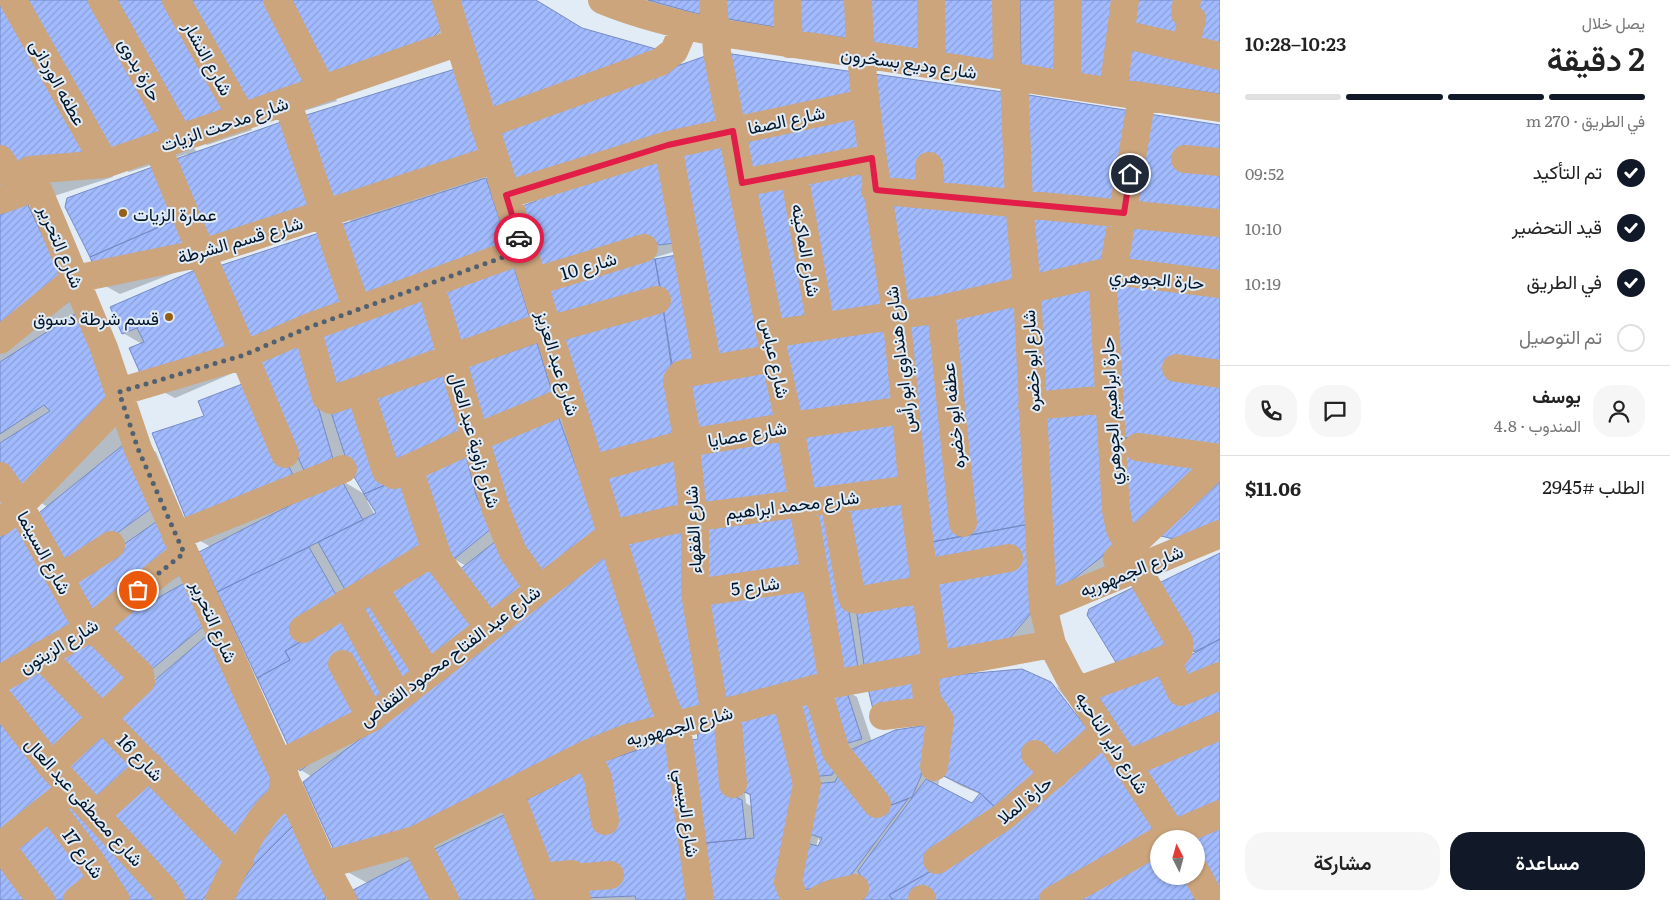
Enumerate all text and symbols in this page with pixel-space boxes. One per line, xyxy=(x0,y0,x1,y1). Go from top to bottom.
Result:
text: يصل خلال xyxy=(1582,10,1645,34)
street label: شارع النشار xyxy=(177,15,241,100)
text: 10:23–10:28 xyxy=(1245,29,1347,57)
street label: حارة بدوى xyxy=(112,32,170,106)
text: 2 دقيقة xyxy=(1547,33,1645,81)
street label: عطفه الوردانى xyxy=(24,34,94,130)
street label: شارع وديع بسخرون xyxy=(839,39,979,85)
street label: شارع مدحت الزيات xyxy=(156,88,292,158)
street label: شارع الصفا xyxy=(745,98,827,140)
text: في الطريق · 270 m xyxy=(1526,108,1645,132)
pin xyxy=(1109,153,1151,195)
text: تم التأكيد xyxy=(1533,157,1602,185)
icon: check xyxy=(1617,159,1645,187)
icon: home xyxy=(1116,160,1144,188)
text: 09:52 xyxy=(1245,161,1284,185)
street label: شارع التحرير xyxy=(32,199,92,292)
place label: عمارة الزيات xyxy=(133,200,217,227)
street label: شارع الماكينه xyxy=(786,201,828,299)
marker: عمارة الزيات xyxy=(117,207,129,219)
street label: شارع قسم الشرطة xyxy=(174,208,306,270)
text: قيد التحضير xyxy=(1512,212,1602,240)
courier xyxy=(494,213,544,263)
icon: check xyxy=(1617,214,1645,242)
text: 10:10 xyxy=(1245,216,1282,240)
icon: car xyxy=(505,224,533,252)
street label: شارع 10 xyxy=(557,244,619,286)
street label: حارة الجوهري xyxy=(1108,260,1206,299)
text: في الطريق xyxy=(1527,267,1602,295)
icon: check xyxy=(1617,269,1645,297)
text: 10:19 xyxy=(1245,271,1281,295)
street label: شارع هنداوي ابو رأس xyxy=(877,285,924,435)
place label: قسم شرطة دسوق xyxy=(33,304,159,331)
street label: شارع عبد العزيز xyxy=(530,306,588,419)
street label: شارع ابو خضره xyxy=(1014,309,1046,413)
marker: قسم شرطة دسوق xyxy=(163,311,175,323)
street label: شارع عباس xyxy=(754,315,798,401)
text: تم التوصيل xyxy=(1519,322,1602,350)
street label: حارة ابراهيم الجوهري xyxy=(1093,336,1130,486)
street label: عطفه ابو خضره xyxy=(933,362,971,470)
street label: شارع زاوية عبد العال xyxy=(444,369,508,511)
text: يوسف xyxy=(1532,381,1581,409)
button: phone xyxy=(1245,385,1297,437)
button: chat xyxy=(1309,385,1361,437)
button: person xyxy=(1593,385,1645,437)
street label: شارع عصايا xyxy=(705,413,789,453)
text: المندوب · 4.8 xyxy=(1494,413,1581,437)
text: الطلب #2945 xyxy=(1542,472,1645,500)
text: $11.06 xyxy=(1245,474,1301,502)
street label: شارع محمد ابراهيم xyxy=(723,482,861,526)
street label: شارع الفقهاء xyxy=(676,485,708,575)
street label: شارع السينما xyxy=(11,505,79,599)
street label: شارع الجمهوريه xyxy=(1075,537,1187,603)
street label: شارع 5 xyxy=(729,568,781,602)
pin xyxy=(117,569,159,611)
street label: شارع التحرير xyxy=(184,574,245,667)
icon: bag xyxy=(124,576,152,604)
street label: شارع عبد الفتاح محمود القفاص xyxy=(353,578,545,732)
street label: شارع الزيتون xyxy=(13,611,103,679)
street label: شارع داير الناحيه xyxy=(1070,685,1156,799)
street label: شارع الجمهوريه xyxy=(622,698,736,752)
street label: شارع 16 xyxy=(112,727,170,787)
street label: شارع مصطفى عبد العال xyxy=(19,730,151,872)
street label: شارع البيسي xyxy=(665,767,708,859)
street label: حارة الملا xyxy=(991,768,1057,830)
street label: شارع 17 xyxy=(57,823,111,883)
north arrow xyxy=(1150,830,1205,885)
map controls xyxy=(1150,830,1205,885)
button: مشاركة xyxy=(1245,832,1440,890)
button: مساعدة xyxy=(1450,832,1645,890)

